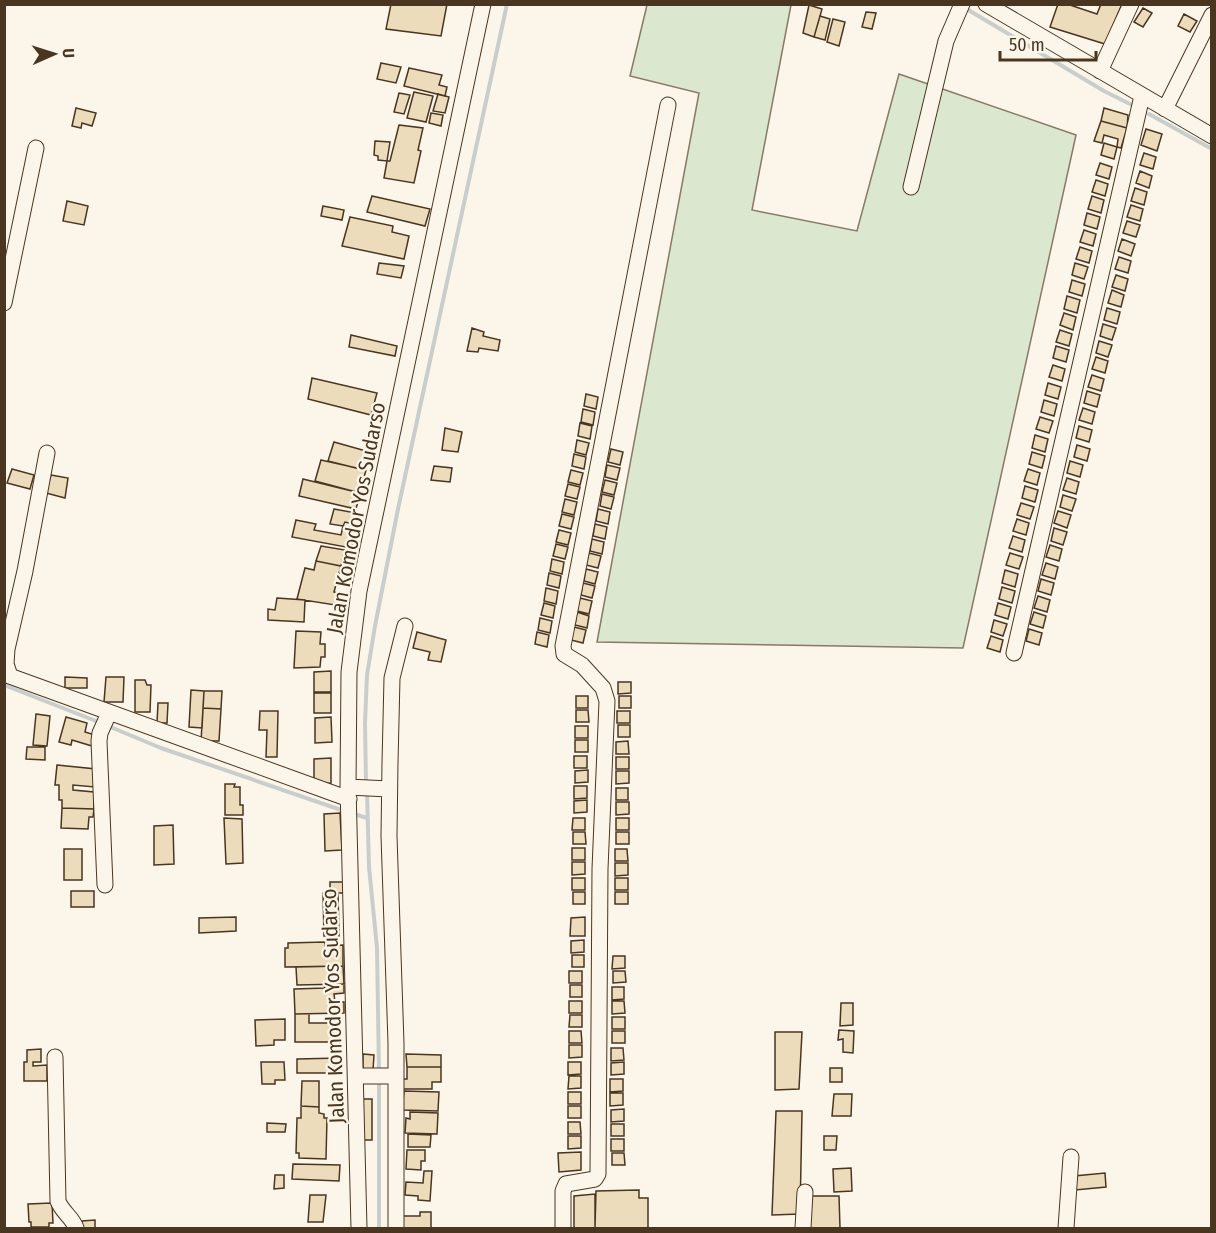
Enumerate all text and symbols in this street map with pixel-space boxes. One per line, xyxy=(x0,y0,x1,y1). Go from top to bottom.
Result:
north arrow xyxy=(24,24,84,84)
scale bar xyxy=(1000,24,1096,62)
text: 50 m xyxy=(1009,34,1045,56)
text: U xyxy=(59,48,78,58)
street label: Jalan Komodor Yos Sudarso xyxy=(321,400,391,636)
street label: Jalan Komodor Yos Sudarso xyxy=(316,888,350,1124)

